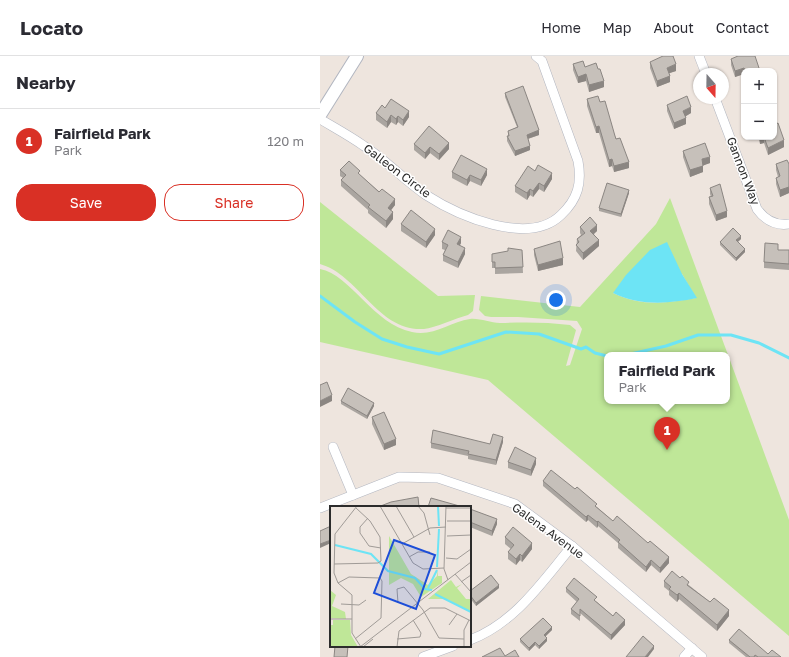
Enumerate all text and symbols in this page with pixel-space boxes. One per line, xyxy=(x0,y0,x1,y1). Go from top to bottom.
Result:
text: Locato xyxy=(20,16,83,39)
text: Home xyxy=(541,19,581,36)
text: Map xyxy=(603,19,631,36)
text: About xyxy=(653,19,694,36)
text: Contact xyxy=(716,19,769,36)
north arrow xyxy=(693,68,729,104)
map controls xyxy=(741,68,777,140)
button: + xyxy=(741,68,777,104)
text: Nearby xyxy=(16,72,76,93)
button: − xyxy=(741,104,777,140)
text: Fairfield Park xyxy=(54,124,151,142)
text: 1 xyxy=(26,133,32,149)
text: 120 m xyxy=(267,133,304,149)
street label: Gannon Way xyxy=(724,135,763,207)
street label: Galleon Circle xyxy=(361,140,434,201)
text: Park xyxy=(54,142,82,158)
button: Save xyxy=(16,184,156,221)
button: Share xyxy=(164,184,304,221)
your location xyxy=(546,290,566,310)
popup xyxy=(604,352,730,404)
text: Fairfield Park xyxy=(618,361,716,379)
text: Park xyxy=(618,379,647,395)
pin: 1 xyxy=(654,417,680,450)
street label: Galena Avenue xyxy=(509,499,587,562)
inset map xyxy=(330,506,471,647)

